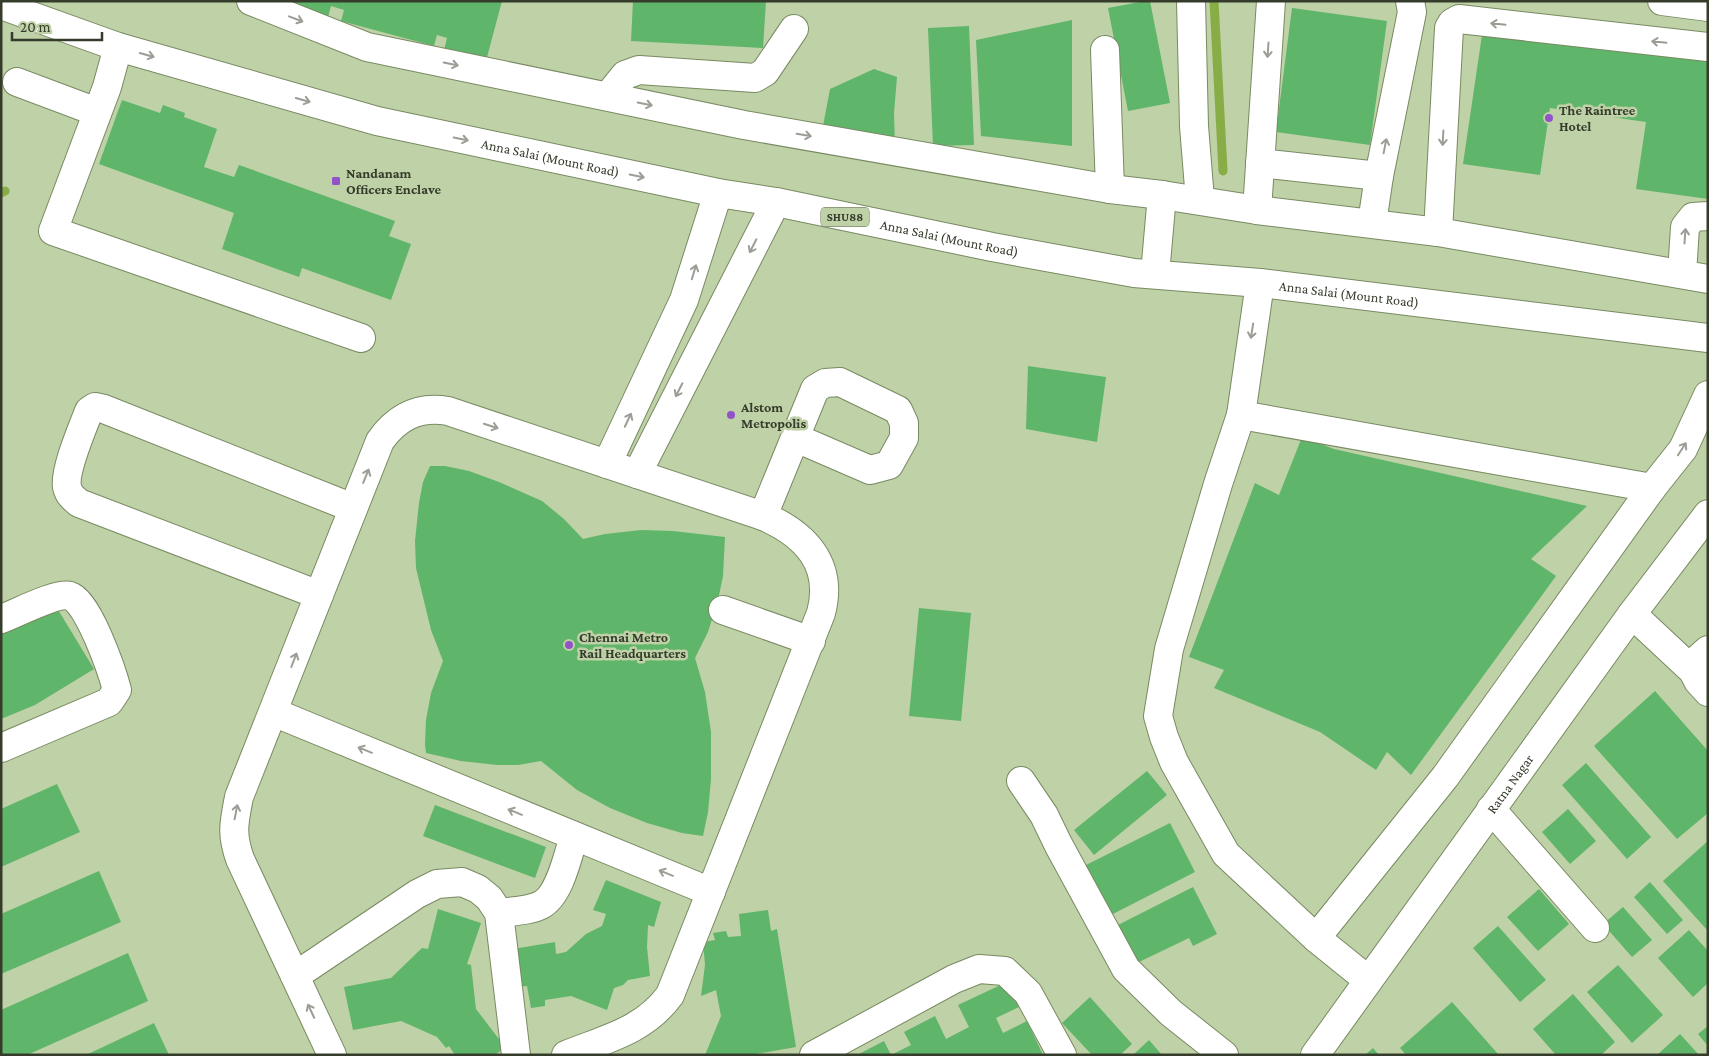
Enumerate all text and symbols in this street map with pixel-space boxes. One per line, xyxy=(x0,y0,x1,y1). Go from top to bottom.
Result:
scale bar xyxy=(12,10,102,42)
one-way arrow xyxy=(288,15,303,24)
text: 20 m xyxy=(20,19,51,35)
one-way arrow xyxy=(1490,19,1506,29)
one-way arrow xyxy=(1652,37,1668,47)
one-way arrow xyxy=(1263,42,1273,58)
one-way arrow xyxy=(138,51,154,60)
one-way arrow xyxy=(443,60,459,69)
one-way arrow xyxy=(295,95,311,105)
one-way arrow xyxy=(636,100,652,109)
place label: The Raintree Hotel xyxy=(1559,102,1636,134)
marker: The Raintree Hotel xyxy=(1543,112,1555,124)
one-way arrow xyxy=(1438,129,1447,145)
one-way arrow xyxy=(796,131,812,141)
one-way arrow xyxy=(452,135,468,144)
street label: Anna Salai (Mount Road) xyxy=(480,135,621,181)
one-way arrow xyxy=(1380,138,1390,154)
place label: Nandanam Officers Enclave xyxy=(346,165,442,197)
one-way arrow xyxy=(628,171,644,181)
marker: Nandanam Officers Enclave xyxy=(330,175,342,187)
road number: SHU88 xyxy=(821,208,869,226)
street label: Anna Salai (Mount Road) xyxy=(879,216,1020,261)
one-way arrow xyxy=(1680,229,1689,245)
one-way arrow xyxy=(748,238,758,253)
one-way arrow xyxy=(689,264,699,280)
street label: Anna Salai (Mount Road) xyxy=(1278,277,1420,311)
one-way arrow xyxy=(1247,322,1257,338)
one-way arrow xyxy=(674,382,683,397)
place label: Alstom Metropolis xyxy=(740,399,806,431)
marker: Alstom Metropolis xyxy=(725,409,737,421)
one-way arrow xyxy=(624,413,633,428)
one-way arrow xyxy=(483,422,498,431)
one-way arrow xyxy=(1676,442,1687,456)
one-way arrow xyxy=(362,469,371,484)
place label: Chennai Metro Rail Headquarters xyxy=(579,629,686,661)
marker: Chennai Metro Rail Headquarters xyxy=(563,639,575,651)
one-way arrow xyxy=(290,652,299,667)
one-way arrow xyxy=(358,744,373,754)
street label: Ratna Nagar xyxy=(1483,751,1537,817)
one-way arrow xyxy=(232,804,242,820)
one-way arrow xyxy=(508,806,523,816)
one-way arrow xyxy=(659,868,674,878)
one-way arrow xyxy=(306,1004,316,1019)

